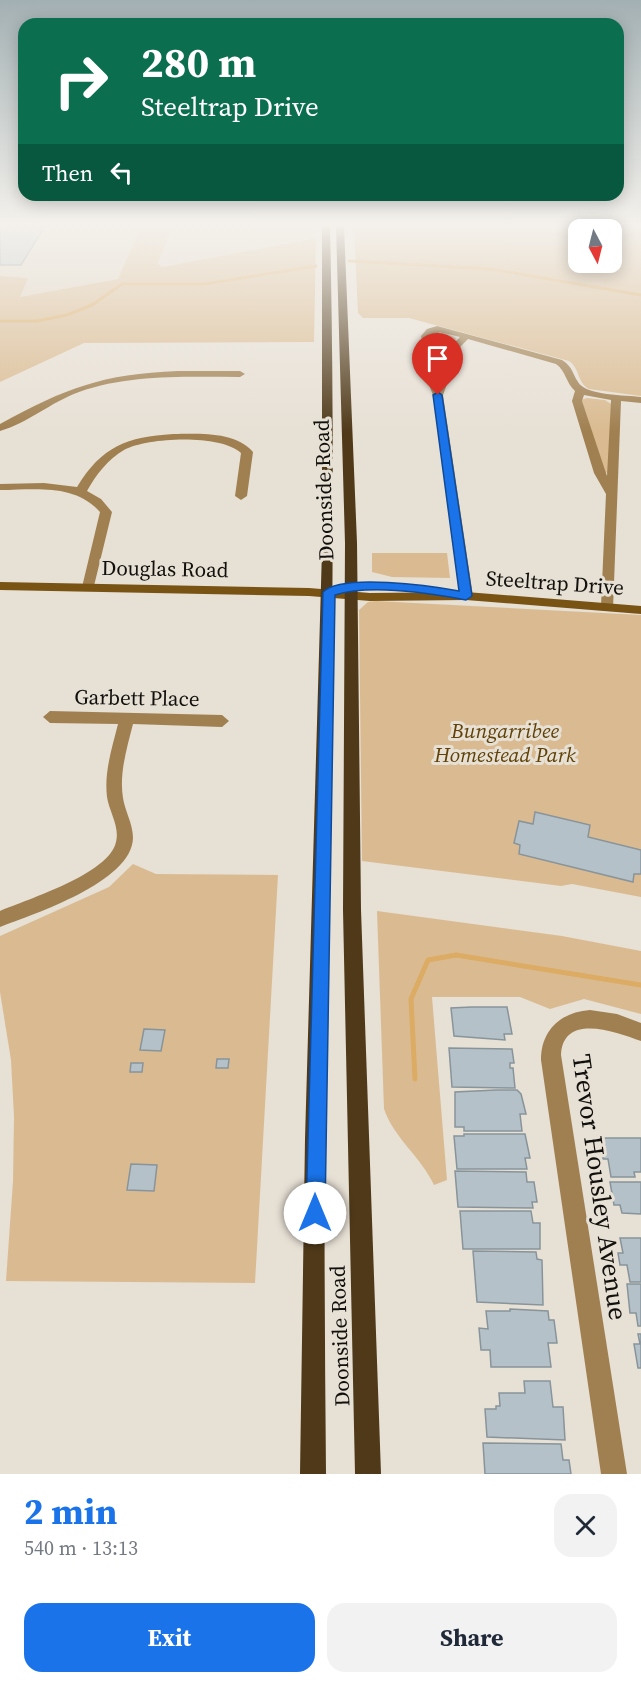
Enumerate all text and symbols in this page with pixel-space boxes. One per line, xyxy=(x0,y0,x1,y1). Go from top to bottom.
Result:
text: 280 m xyxy=(141,33,256,91)
icon: right xyxy=(42,42,120,120)
text: Steeltrap Drive xyxy=(141,88,319,125)
icon: left xyxy=(105,156,138,189)
text: Then xyxy=(42,158,93,188)
north arrow xyxy=(568,219,622,273)
map controls xyxy=(568,219,622,273)
pin xyxy=(412,333,463,395)
icon: arrive xyxy=(421,342,454,375)
street label: Doonside Road xyxy=(307,419,340,561)
street label: Douglas Road xyxy=(101,553,229,584)
street label: Steeltrap Drive xyxy=(485,563,625,602)
street label: Garbett Place xyxy=(74,682,200,713)
park label: Bungarribee Homestead Park xyxy=(433,716,576,769)
street label: Trevor Housley Avenue xyxy=(564,1052,636,1322)
position arrow xyxy=(283,1181,347,1245)
street label: Doonside Road xyxy=(323,1265,356,1407)
text: 2 min xyxy=(24,1487,117,1536)
button: close xyxy=(554,1494,617,1557)
text: 540 m · 13:13 xyxy=(24,1534,138,1562)
button: Exit xyxy=(24,1603,315,1672)
button: Share xyxy=(327,1603,617,1672)

